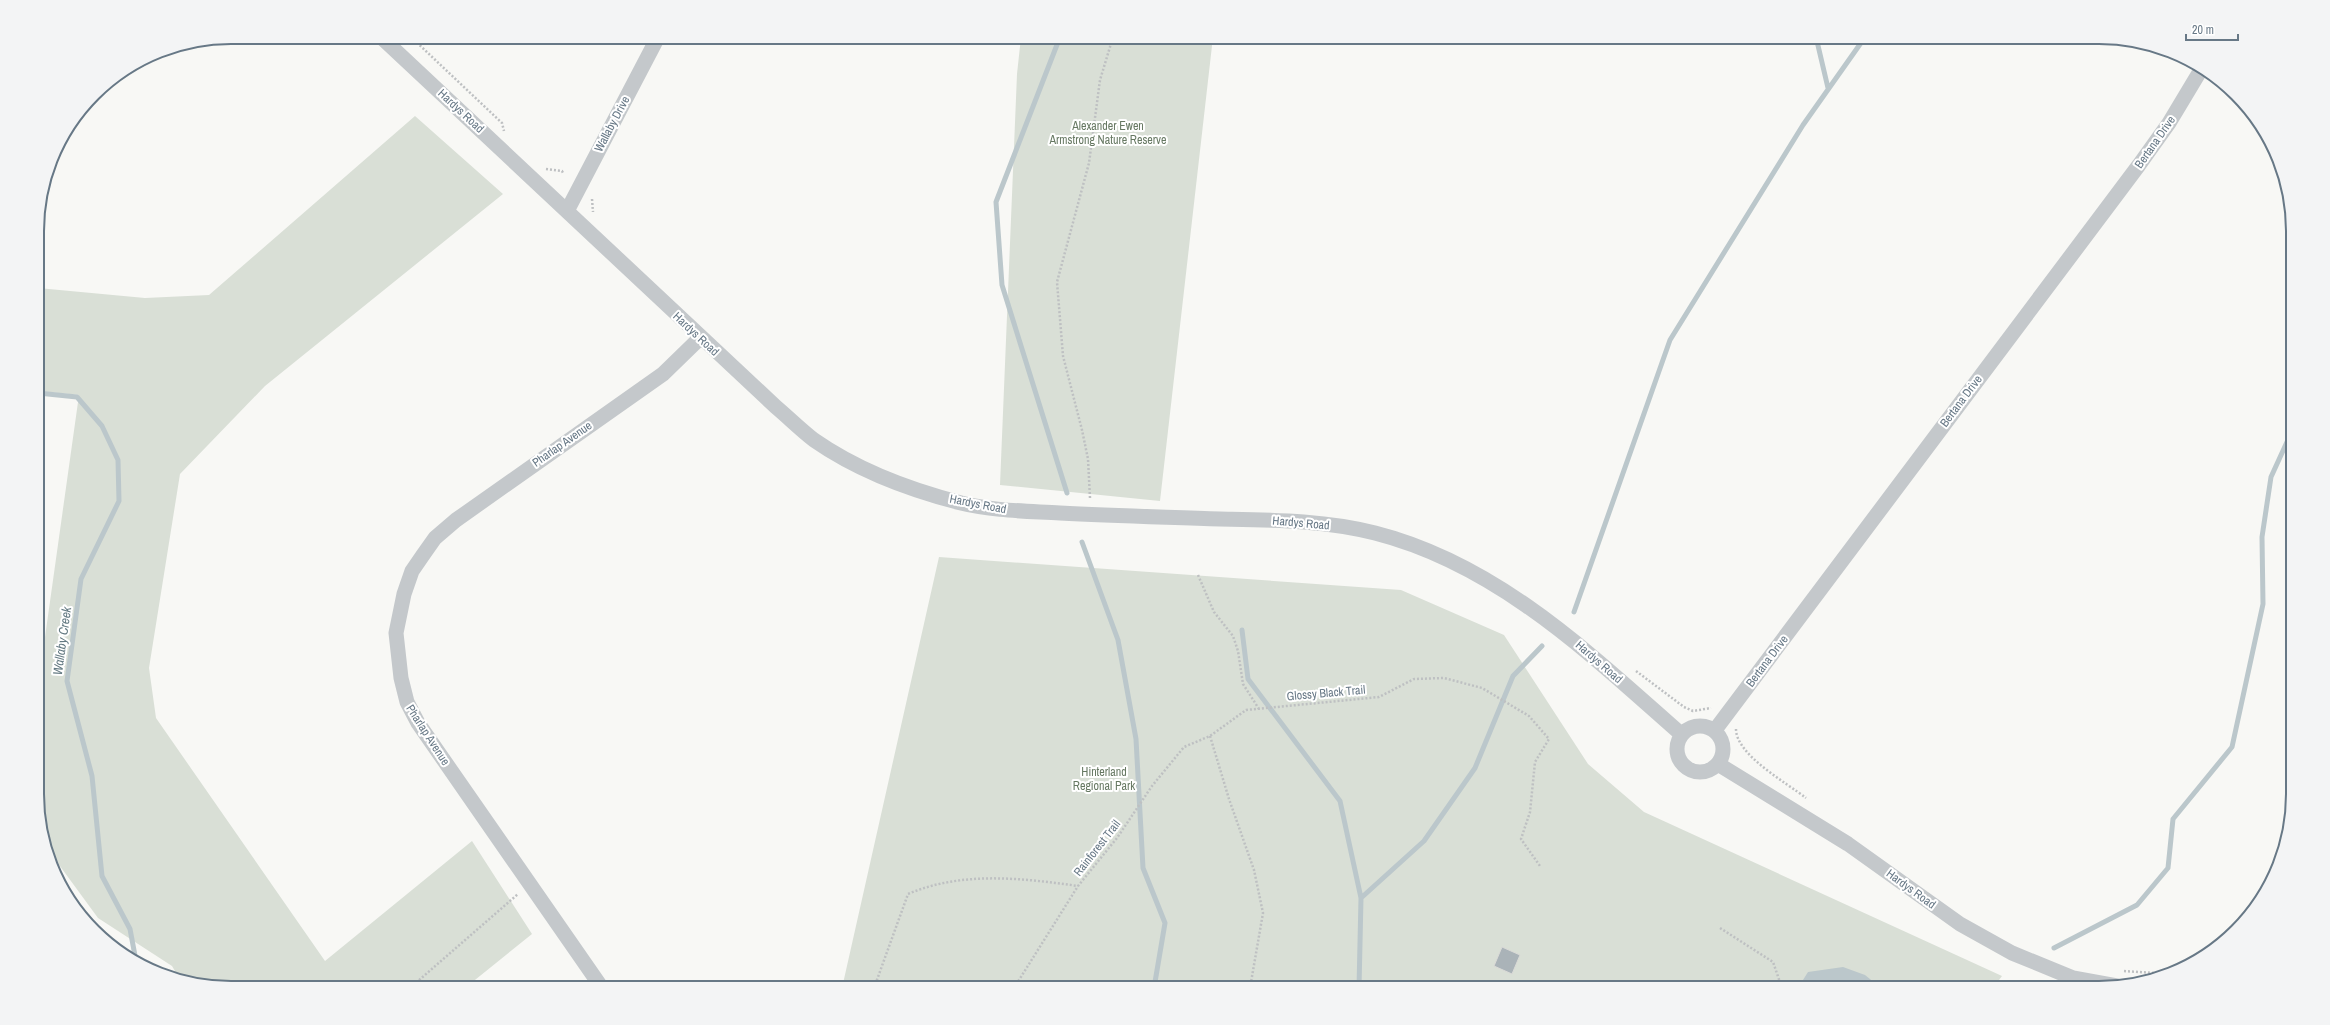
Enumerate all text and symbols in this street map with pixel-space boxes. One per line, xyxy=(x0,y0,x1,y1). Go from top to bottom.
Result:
scale bar xyxy=(2186,16,2238,42)
text: 20 m xyxy=(2192,22,2214,38)
street label: Hardys Road xyxy=(435,86,487,136)
street label: Wallaby Drive xyxy=(591,93,633,155)
street label: Bertana Drive xyxy=(2131,113,2179,171)
park label: Alexander Ewen Armstrong Nature Reserve xyxy=(1048,118,1167,148)
street label: Hardys Road xyxy=(670,309,722,359)
street label: Bertana Drive xyxy=(1936,372,1986,430)
street label: Pharlap Avenue xyxy=(529,418,595,470)
street label: Hardys Road xyxy=(948,491,1008,517)
street label: Hardys Road xyxy=(1272,513,1330,533)
water label: Wallaby Creek xyxy=(49,605,75,676)
street label: Bertana Drive xyxy=(1742,632,1792,690)
street label: Hardys Road xyxy=(1572,637,1626,687)
street label: Glossy Black Trail xyxy=(1286,682,1366,704)
street label: Pharlap Avenue xyxy=(402,702,454,768)
park label: Hinterland Regional Park xyxy=(1073,764,1135,794)
street label: Rainforest Trail xyxy=(1070,817,1124,879)
street label: Hardys Road xyxy=(1883,866,1939,912)

